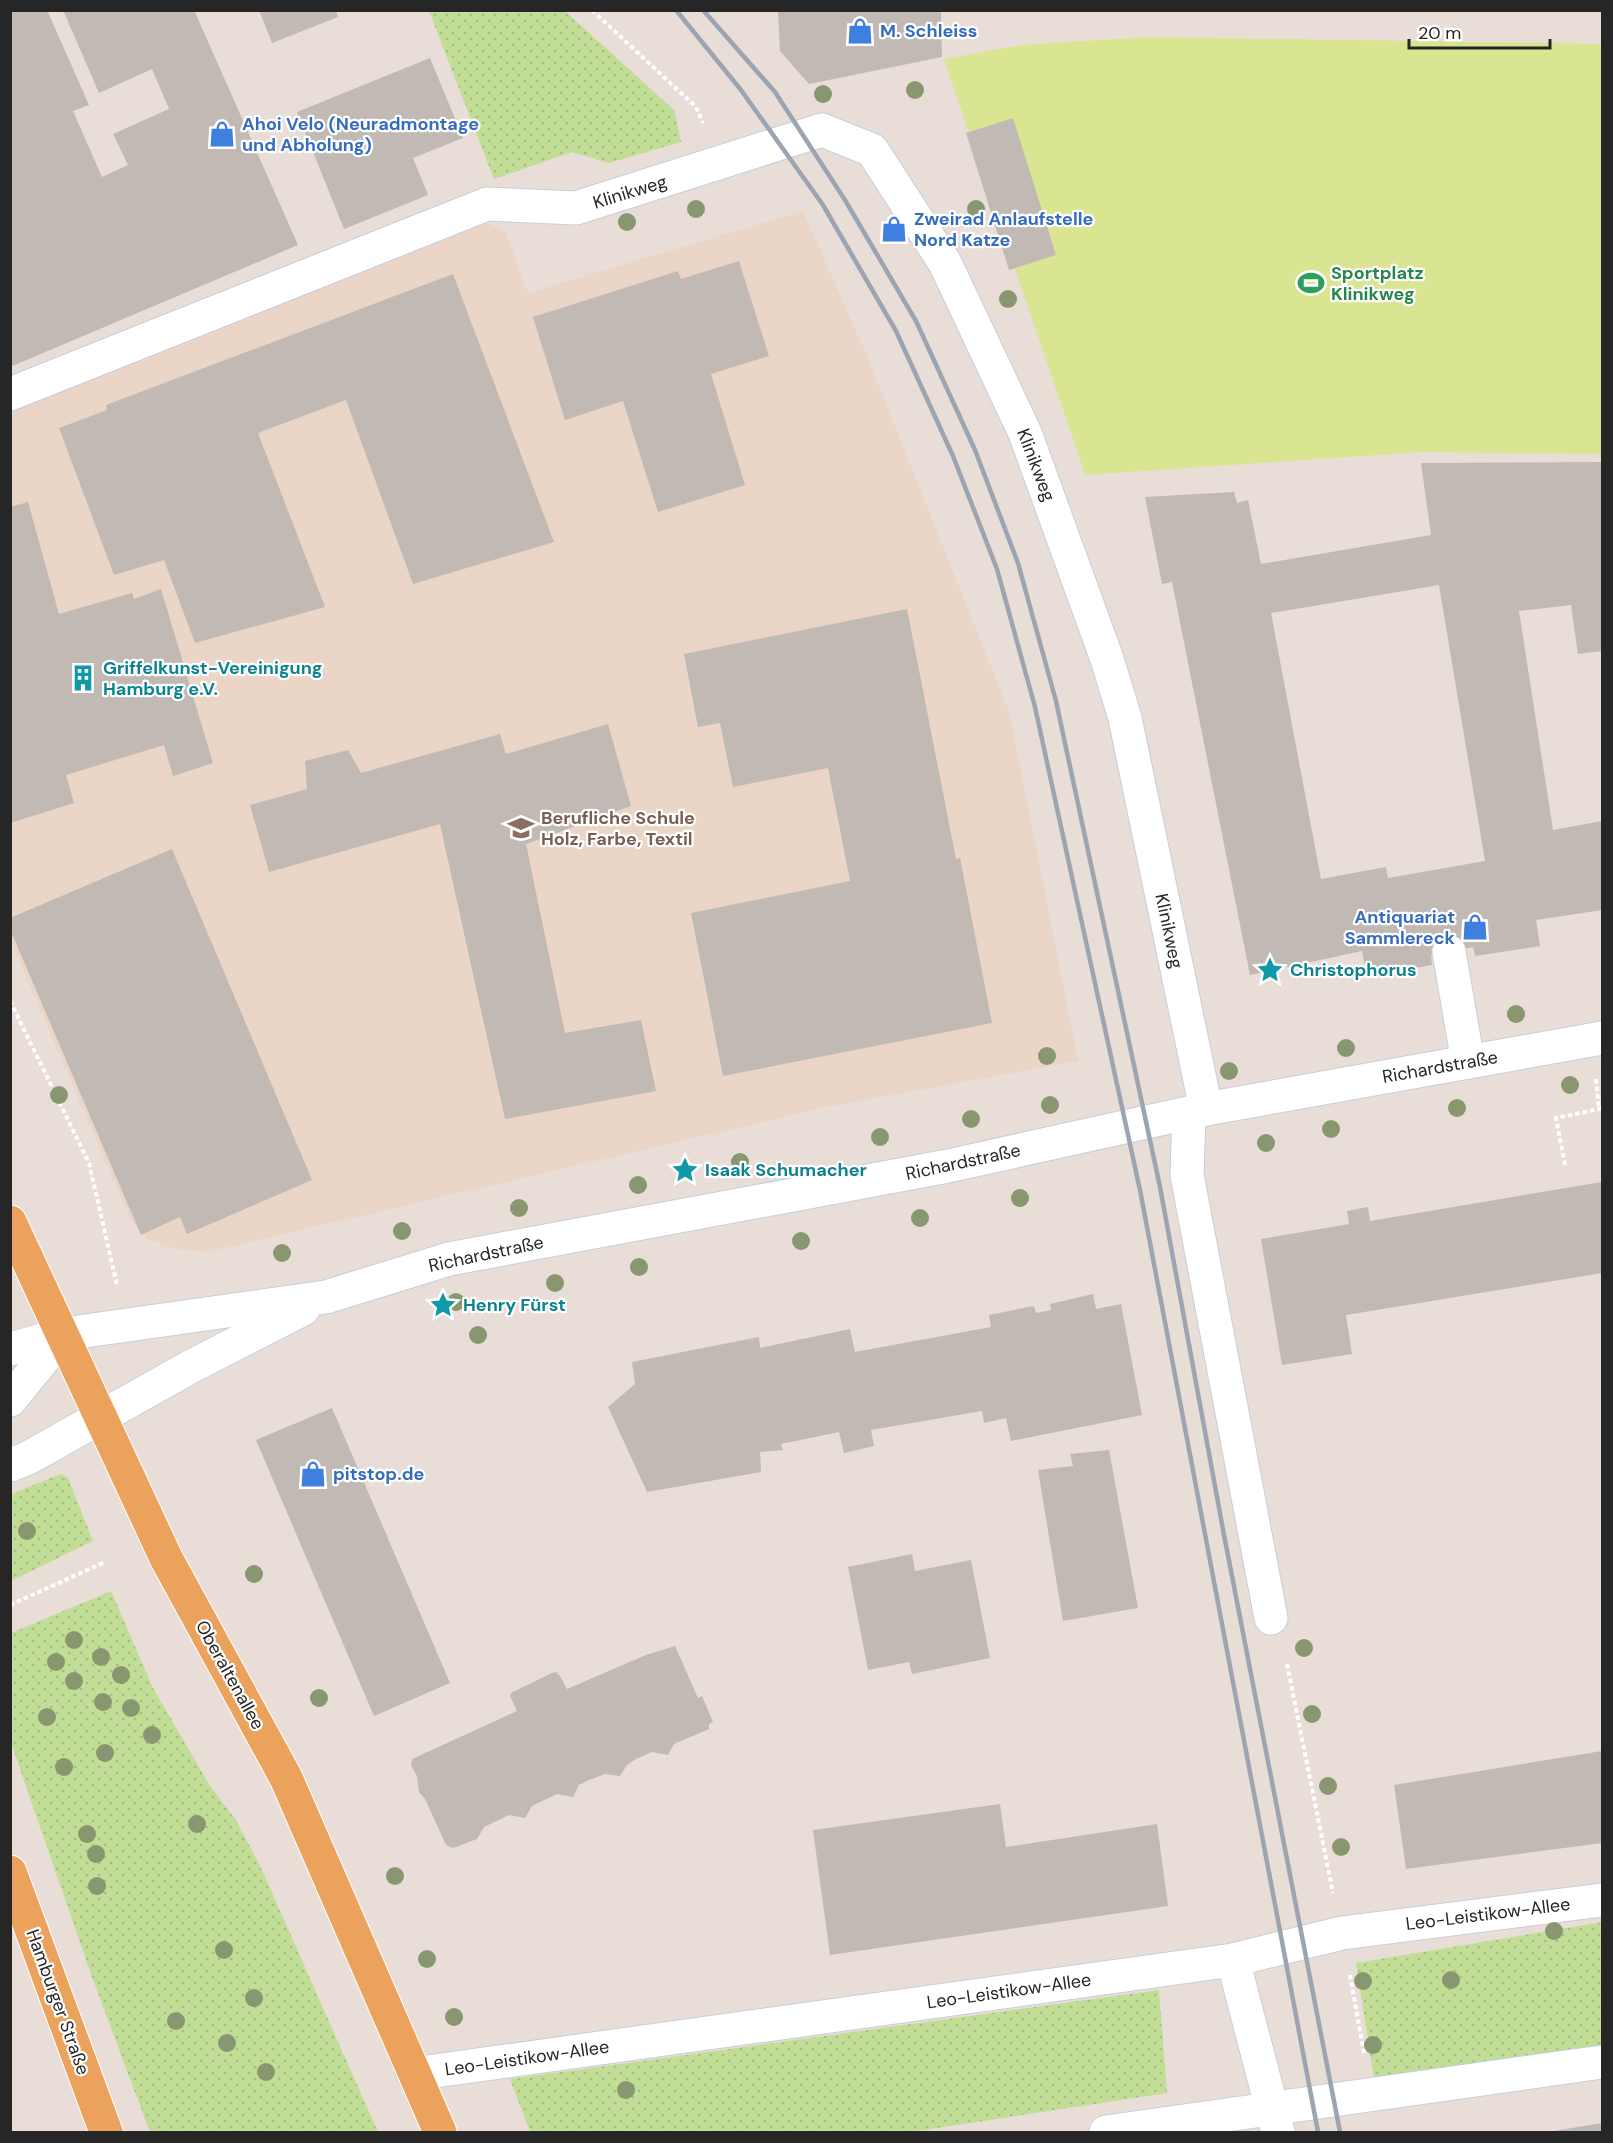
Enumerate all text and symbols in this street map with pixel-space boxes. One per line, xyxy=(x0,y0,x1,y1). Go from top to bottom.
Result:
scale bar xyxy=(1409,12,1550,50)
shop icon: M. Schleiss xyxy=(845,16,875,46)
place label: M. Schleiss xyxy=(880,19,977,43)
text: 20 m xyxy=(1418,21,1461,45)
place label: Ahoi Velo (Neuradmontage und Abholung) xyxy=(242,112,479,157)
shop icon: Ahoi Velo (Neuradmontage und Abholung) xyxy=(207,119,237,149)
street label: Klinikweg xyxy=(590,169,670,215)
place label: Zweirad Anlaufstelle Nord Katze xyxy=(914,207,1094,252)
shop icon: Zweirad Anlaufstelle Nord Katze xyxy=(879,214,909,244)
place label: Sportplatz Klinikweg xyxy=(1331,261,1424,306)
sports icon: Sportplatz Klinikweg xyxy=(1296,268,1326,298)
street label: Klinikweg xyxy=(1011,425,1061,505)
place label: Griffelkunst-Vereinigung Hamburg e.V. xyxy=(103,656,323,701)
building icon: Griffelkunst-Vereinigung Hamburg e.V. xyxy=(68,663,98,693)
place label: Berufliche Schule Holz, Farbe, Textil xyxy=(541,806,695,851)
school or university icon: Berufliche Schule Holz, Farbe, Textil xyxy=(506,813,536,843)
street label: Klinikweg xyxy=(1149,891,1189,971)
place label: Antiquariat Sammlereck xyxy=(1345,905,1456,950)
shop icon: Antiquariat Sammlereck xyxy=(1460,912,1490,942)
place icon: Christophorus xyxy=(1255,955,1285,985)
place label: Christophorus xyxy=(1290,958,1416,982)
street label: Richardstraße xyxy=(1380,1045,1500,1089)
street label: Richardstraße xyxy=(903,1138,1023,1186)
place icon: Isaak Schumacher xyxy=(670,1155,700,1185)
place label: Isaak Schumacher xyxy=(705,1158,867,1182)
street label: Richardstraße xyxy=(426,1230,546,1278)
place icon: Henry Fürst xyxy=(428,1290,458,1320)
place label: Henry Fürst xyxy=(463,1293,566,1317)
shop icon: pitstop.de xyxy=(298,1459,328,1489)
place label: pitstop.de xyxy=(333,1462,424,1486)
street label: Oberaltenallee xyxy=(190,1616,270,1734)
street label: Leo-Leistikow-Allee xyxy=(1404,1892,1572,1936)
street label: Hamburger Straße xyxy=(21,1926,95,2078)
street label: Leo-Leistikow-Allee xyxy=(925,1968,1093,2014)
street label: Leo-Leistikow-Allee xyxy=(443,2035,611,2081)

